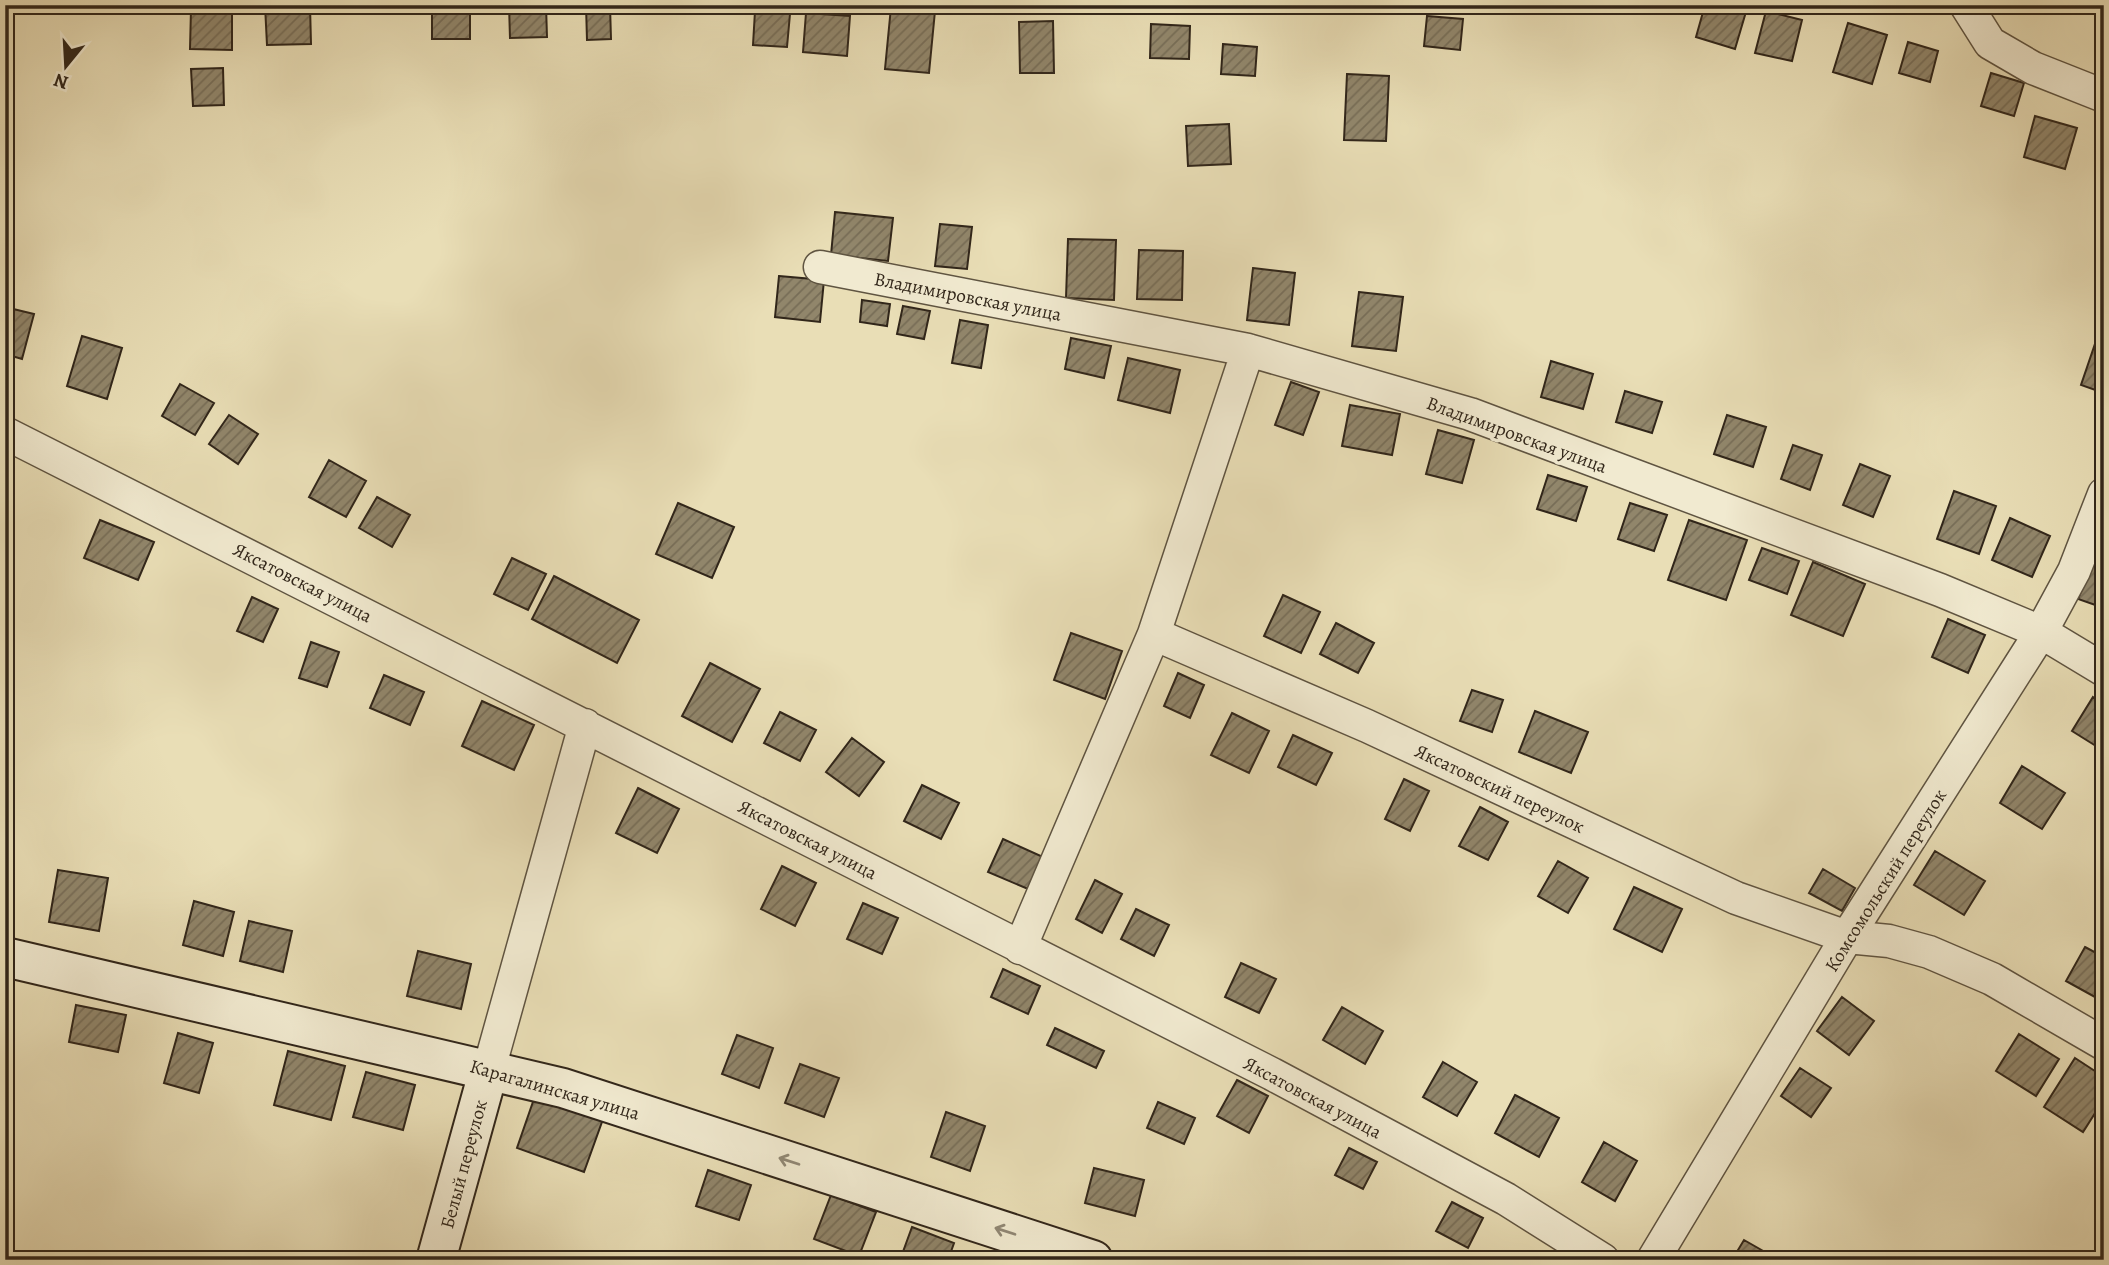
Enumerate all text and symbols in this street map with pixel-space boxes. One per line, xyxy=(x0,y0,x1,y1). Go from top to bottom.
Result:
north arrow xyxy=(32,32,102,102)
text: N xyxy=(50,67,72,96)
street label: Владимировская улица xyxy=(872,266,1064,328)
street label: Владимировская улица xyxy=(1423,390,1611,480)
street label: Яксатовская улица xyxy=(229,537,377,629)
street label: Яксатовский переулок xyxy=(1410,738,1589,840)
street label: Комсомольский переулок xyxy=(1819,784,1953,977)
street label: Яксатовская улица xyxy=(734,794,882,886)
street label: Яксатовская улица xyxy=(1239,1051,1386,1145)
street label: Карагалинская улица xyxy=(467,1053,643,1127)
street label: Белый переулок xyxy=(434,1097,494,1232)
one-way arrow xyxy=(778,1154,800,1166)
one-way arrow xyxy=(994,1224,1016,1237)

